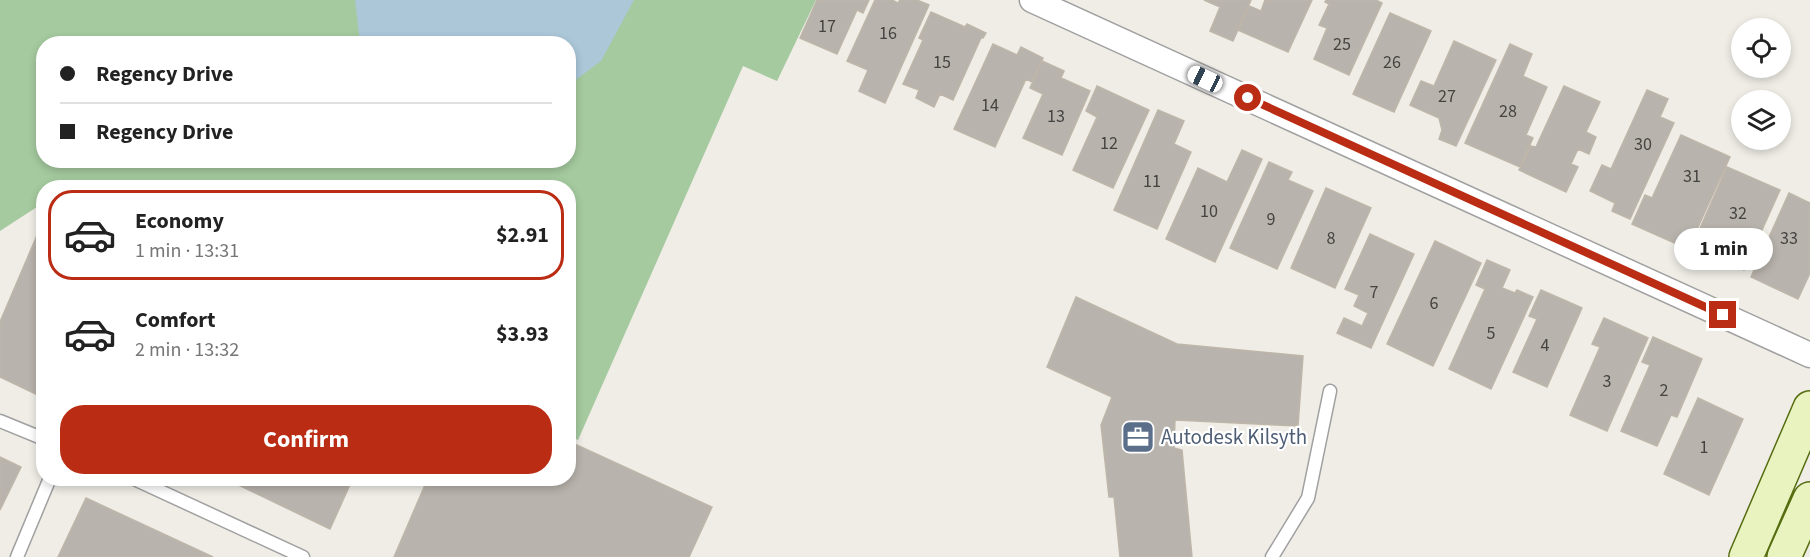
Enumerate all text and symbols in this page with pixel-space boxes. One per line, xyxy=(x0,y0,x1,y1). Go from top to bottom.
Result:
house number: 17 xyxy=(818,14,836,39)
map controls xyxy=(1731,18,1791,150)
button: locate xyxy=(1731,18,1791,78)
house number: 16 xyxy=(879,21,897,46)
house number: 25 xyxy=(1333,32,1351,57)
house number: 15 xyxy=(933,50,951,75)
house number: 26 xyxy=(1383,50,1401,75)
text: Regency Drive xyxy=(96,58,234,90)
car xyxy=(1185,63,1225,95)
route start xyxy=(1234,84,1261,111)
house number: 27 xyxy=(1438,84,1456,109)
button: layers xyxy=(1731,90,1791,150)
house number: 14 xyxy=(981,93,999,118)
house number: 28 xyxy=(1499,99,1517,124)
house number: 13 xyxy=(1047,104,1065,129)
text: Regency Drive xyxy=(96,116,234,148)
house number: 12 xyxy=(1100,131,1118,156)
house number: 30 xyxy=(1634,132,1652,157)
house number: 31 xyxy=(1683,164,1701,189)
house number: 11 xyxy=(1143,169,1161,194)
house number: 10 xyxy=(1200,199,1218,224)
house number: 32 xyxy=(1729,201,1747,226)
text: Economy xyxy=(135,205,224,237)
house number: 9 xyxy=(1267,207,1276,232)
icon: car xyxy=(63,208,117,262)
text: $2.91 xyxy=(496,219,549,251)
house number: 8 xyxy=(1327,226,1336,251)
house number: 33 xyxy=(1780,226,1798,251)
callout: 1 min xyxy=(1674,228,1772,270)
text: 1 min xyxy=(1699,235,1748,263)
text: 1 min · 13:31 xyxy=(135,237,239,265)
house number: 7 xyxy=(1370,280,1379,305)
house number: 6 xyxy=(1430,291,1439,316)
route end xyxy=(1709,301,1736,328)
text: Comfort xyxy=(135,304,216,336)
icon: car xyxy=(63,307,117,361)
text: $3.93 xyxy=(496,318,549,350)
house number: 5 xyxy=(1487,321,1496,346)
house number: 4 xyxy=(1541,333,1550,358)
text: 2 min · 13:32 xyxy=(135,336,239,364)
house number: 3 xyxy=(1603,369,1612,394)
house number: 2 xyxy=(1660,378,1669,403)
button: Confirm xyxy=(60,405,552,474)
office icon: Autodesk Kilsyth xyxy=(1120,419,1156,455)
place label: Autodesk Kilsyth xyxy=(1161,422,1307,452)
house number: 1 xyxy=(1700,435,1708,460)

